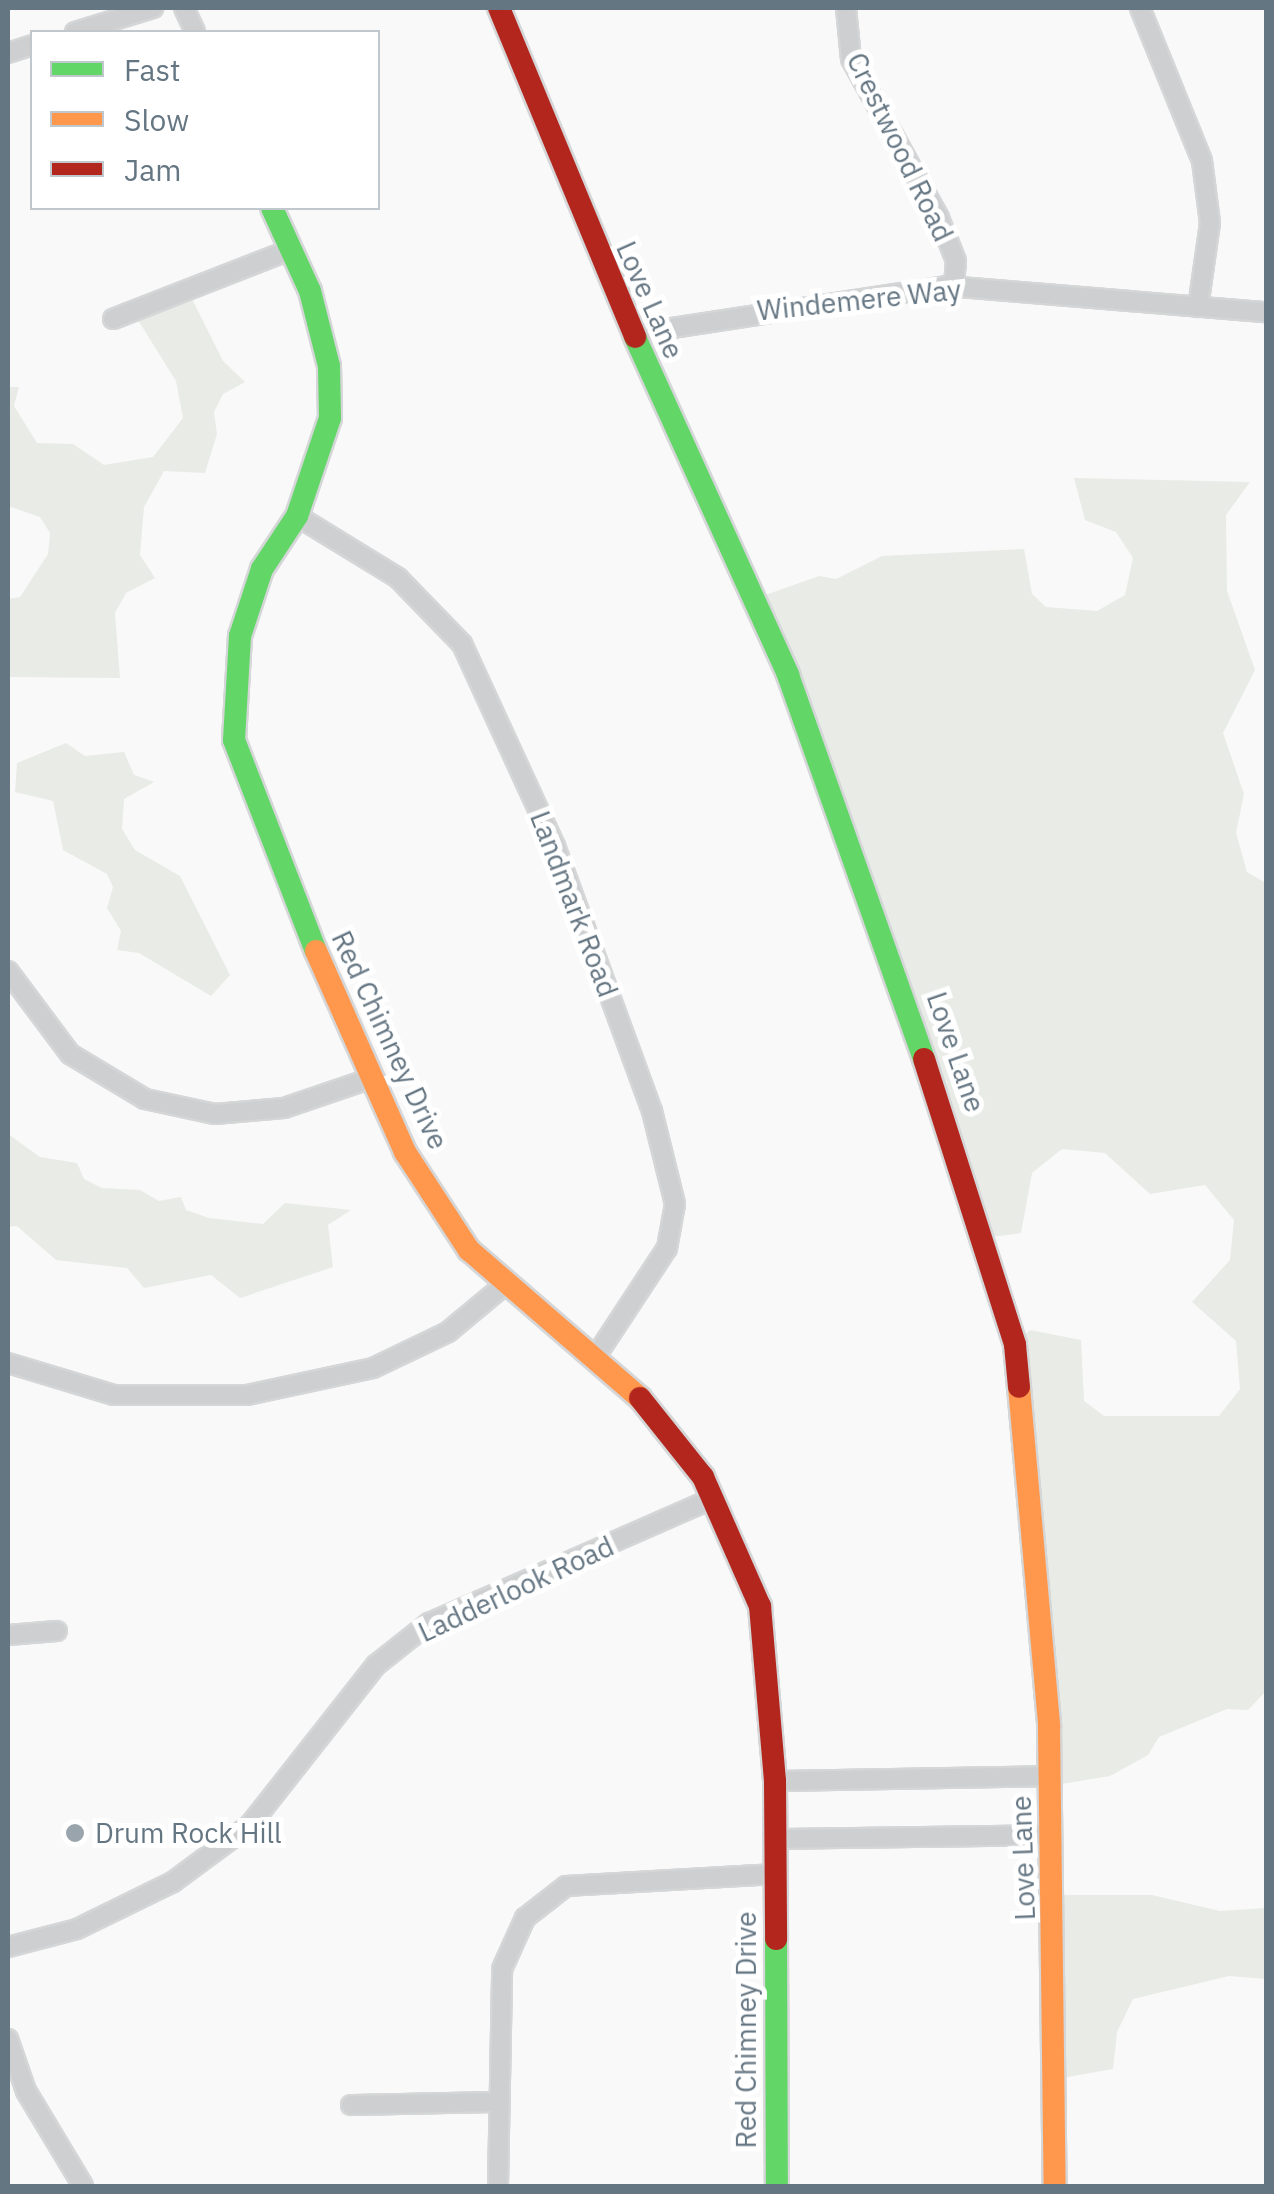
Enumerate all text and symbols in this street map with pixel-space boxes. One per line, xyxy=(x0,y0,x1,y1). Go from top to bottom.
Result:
legend xyxy=(30,30,380,210)
street label: Crestwood Road xyxy=(840,47,960,247)
text: Fast xyxy=(124,50,181,89)
text: Slow xyxy=(124,100,189,139)
text: Jam xyxy=(124,150,182,189)
street label: Love Lane xyxy=(609,236,691,364)
street label: Windemere Way xyxy=(755,273,963,327)
street label: Landmark Road xyxy=(523,806,625,1002)
street label: Red Chimney Drive xyxy=(325,925,455,1155)
street label: Love Lane xyxy=(920,987,992,1117)
street label: Ladderlook Road xyxy=(413,1529,619,1649)
street label: Love Lane xyxy=(1004,1795,1042,1921)
place label: Drum Rock Hill xyxy=(95,1816,282,1850)
marker: Drum Rock Hill xyxy=(64,1822,86,1844)
street label: Red Chimney Drive xyxy=(729,1911,763,2149)

